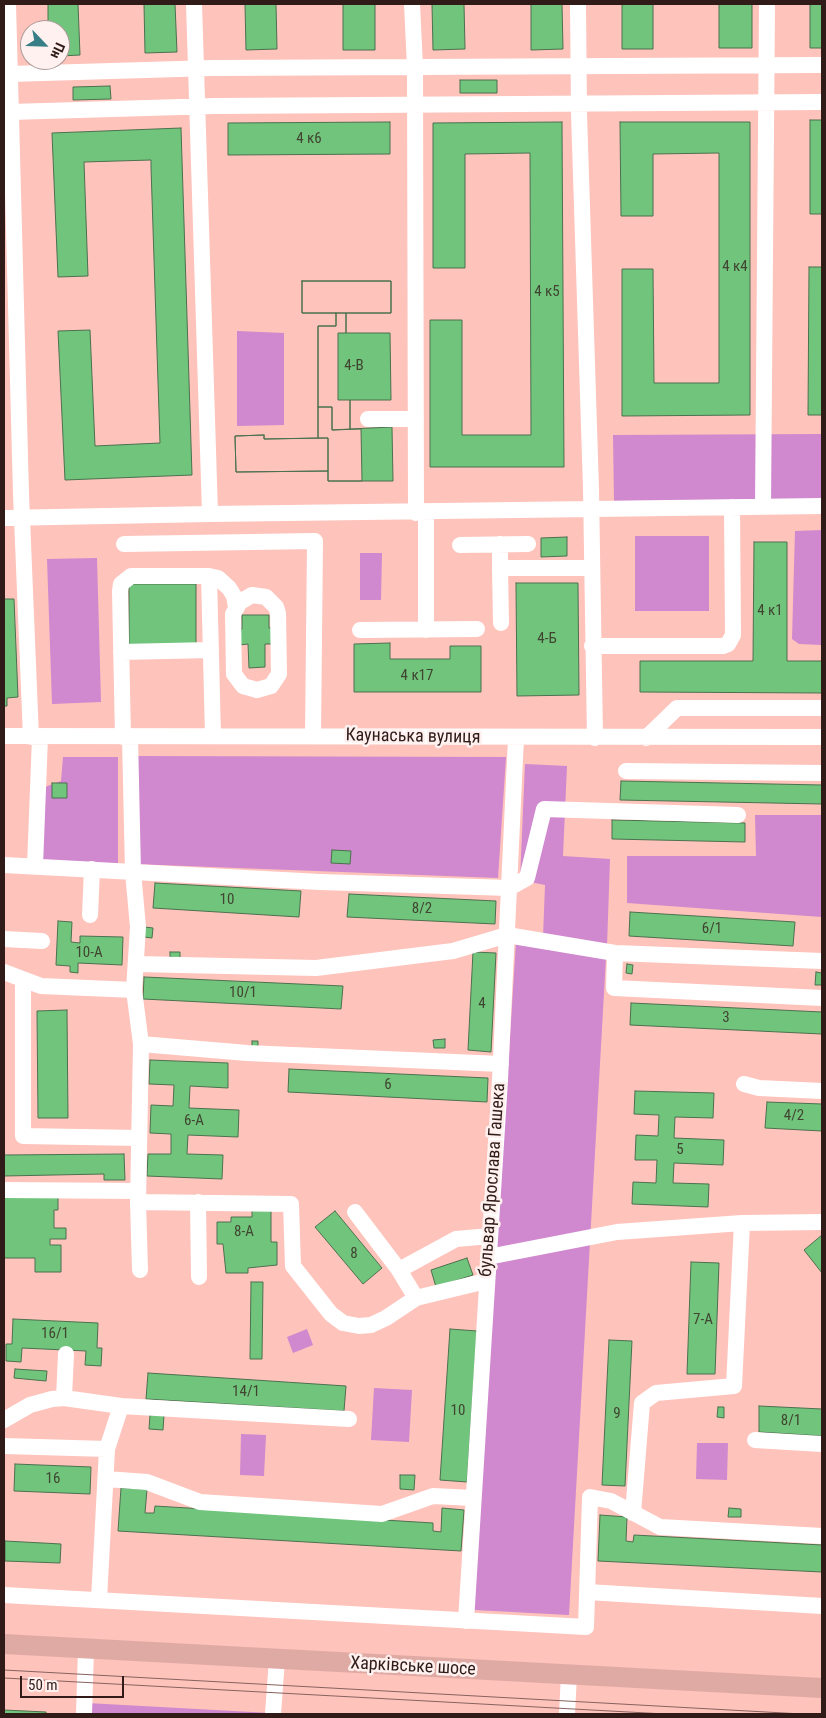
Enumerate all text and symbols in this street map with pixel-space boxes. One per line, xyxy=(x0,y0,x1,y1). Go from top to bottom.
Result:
north arrow xyxy=(20,20,70,70)
text: Пн xyxy=(47,40,68,61)
house number: 4 к6 xyxy=(296,130,322,148)
house number: 4 к4 xyxy=(722,258,748,276)
house number: 4 к5 xyxy=(534,283,560,301)
house number: 4-В xyxy=(344,357,364,375)
house number: 4 к1 xyxy=(757,602,783,620)
house number: 4-Б xyxy=(537,630,557,648)
house number: 4 к17 xyxy=(401,667,433,685)
street label: Каунаська вулиця xyxy=(345,725,481,749)
house number: 10 xyxy=(220,891,234,909)
house number: 8/2 xyxy=(412,900,432,918)
house number: 6/1 xyxy=(702,920,722,938)
house number: 10-А xyxy=(75,944,103,962)
house number: 10/1 xyxy=(229,984,257,1002)
house number: 4 xyxy=(478,995,486,1013)
house number: 3 xyxy=(722,1009,730,1027)
house number: 6 xyxy=(384,1076,392,1094)
street label: бульвар Ярослава Гашека xyxy=(475,1082,511,1278)
house number: 4/2 xyxy=(784,1107,804,1125)
house number: 6-А xyxy=(184,1112,204,1130)
house number: 5 xyxy=(676,1141,684,1159)
house number: 8-А xyxy=(234,1223,254,1241)
house number: 8 xyxy=(350,1245,358,1263)
house number: 7-А xyxy=(693,1311,713,1329)
house number: 16/1 xyxy=(41,1325,69,1343)
house number: 14/1 xyxy=(232,1383,260,1401)
house number: 10 xyxy=(451,1402,465,1420)
house number: 9 xyxy=(613,1405,621,1423)
house number: 8/1 xyxy=(781,1412,801,1430)
house number: 16 xyxy=(46,1470,60,1488)
street label: Харківське шосе xyxy=(350,1653,476,1681)
scale bar xyxy=(22,1666,126,1698)
text: 50 m xyxy=(28,1676,58,1694)

